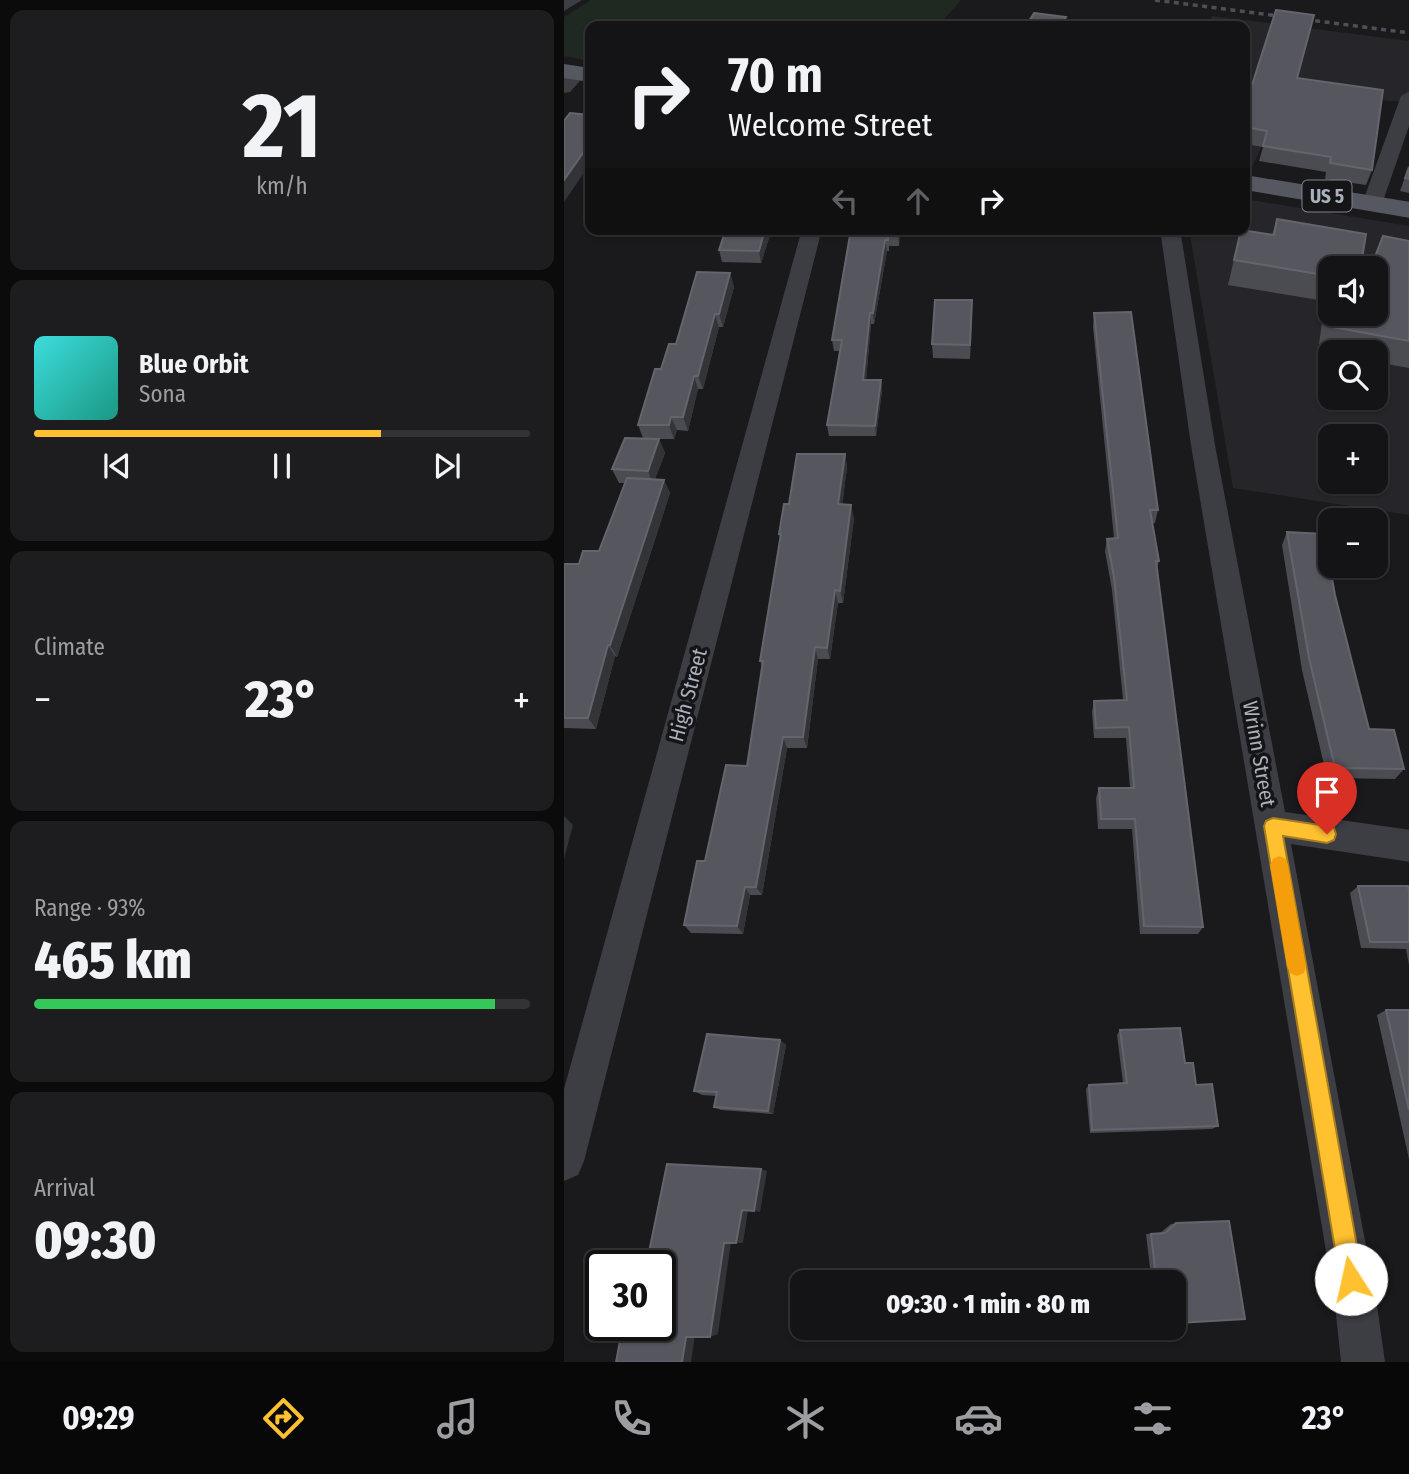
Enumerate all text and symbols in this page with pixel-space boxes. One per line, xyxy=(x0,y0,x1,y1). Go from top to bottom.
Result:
text: 70 m xyxy=(728,46,823,105)
icon: right xyxy=(613,49,704,140)
text: 21 xyxy=(242,72,322,181)
text: Welcome Street xyxy=(728,106,932,144)
text: km/h xyxy=(256,172,308,200)
road number: US 5 xyxy=(1302,180,1352,212)
icon: left xyxy=(826,182,864,220)
icon: ahead xyxy=(899,182,937,220)
icon: right xyxy=(972,182,1010,220)
map controls xyxy=(1318,256,1388,578)
button: sound xyxy=(1318,256,1388,326)
button: search xyxy=(1318,340,1388,410)
text: Blue Orbit xyxy=(139,349,249,380)
text: Sona xyxy=(139,380,186,408)
button: + xyxy=(1318,424,1388,494)
icon: previous xyxy=(98,447,136,485)
icon: pause xyxy=(263,447,301,485)
icon: next xyxy=(428,447,466,485)
button: − xyxy=(1318,508,1388,578)
text: Climate xyxy=(34,633,105,661)
street label: High Street xyxy=(663,645,713,745)
text: 23° xyxy=(245,668,319,731)
text: − xyxy=(34,677,51,723)
text: + xyxy=(513,677,530,723)
street label: Wrinn Street xyxy=(1237,699,1281,809)
pin xyxy=(1297,762,1357,834)
icon: arrive xyxy=(1308,773,1346,811)
text: Range · 93% xyxy=(34,894,145,922)
text: 465 km xyxy=(34,929,192,992)
text: Arrival xyxy=(34,1174,95,1202)
text: 09:30 xyxy=(34,1209,157,1272)
position arrow xyxy=(1314,1242,1388,1316)
speed limit sign: 30 xyxy=(585,1250,676,1341)
text: 09:30 · 1 min · 80 m xyxy=(886,1289,1090,1320)
icon: directions xyxy=(259,1394,308,1443)
icon: music xyxy=(433,1394,482,1443)
icon: phone xyxy=(607,1394,656,1443)
icon: climate xyxy=(781,1394,830,1443)
icon: car xyxy=(954,1394,1003,1443)
icon: filters xyxy=(1128,1394,1177,1443)
text: 09:29 xyxy=(62,1399,135,1437)
text: 23° xyxy=(1302,1399,1347,1437)

